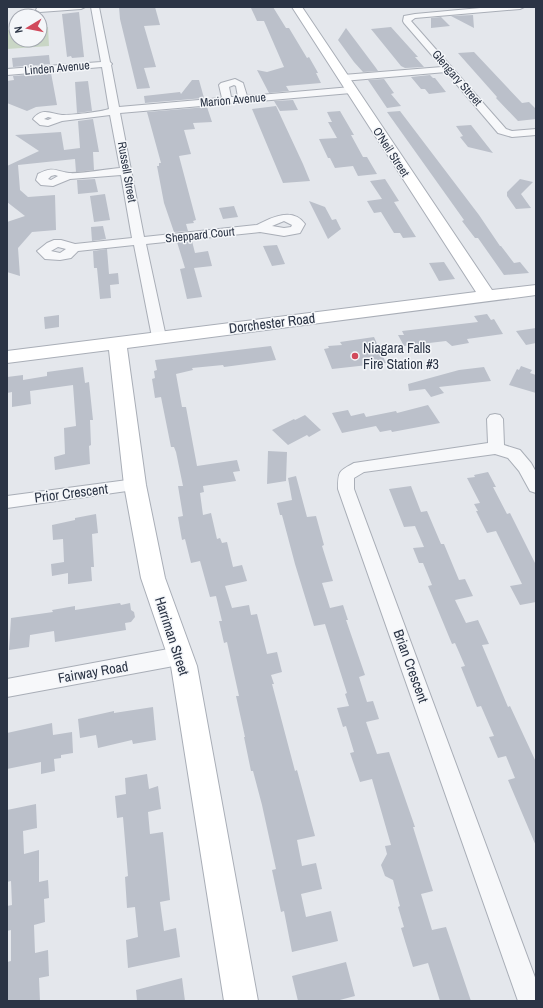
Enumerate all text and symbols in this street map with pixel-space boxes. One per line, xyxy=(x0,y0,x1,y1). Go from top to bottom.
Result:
north arrow xyxy=(8,8,48,48)
text: N xyxy=(11,25,26,34)
street label: Glengary Street xyxy=(428,47,486,109)
street label: Linden Avenue xyxy=(24,57,90,79)
street label: Marion Avenue xyxy=(199,89,267,111)
street label: O'Neil Street xyxy=(369,124,413,180)
street label: Russell Street xyxy=(114,140,140,204)
street label: Sheppard Court xyxy=(165,223,236,247)
street label: Dorchester Road xyxy=(228,309,316,337)
place label: Niagara Falls Fire Station #3 xyxy=(363,339,439,373)
marker: Niagara Falls Fire Station #3 xyxy=(350,351,360,361)
street label: Prior Crescent xyxy=(33,480,109,506)
street label: Harriman Street xyxy=(151,594,193,678)
street label: Brian Crescent xyxy=(389,627,433,705)
street label: Fairway Road xyxy=(57,657,129,687)

